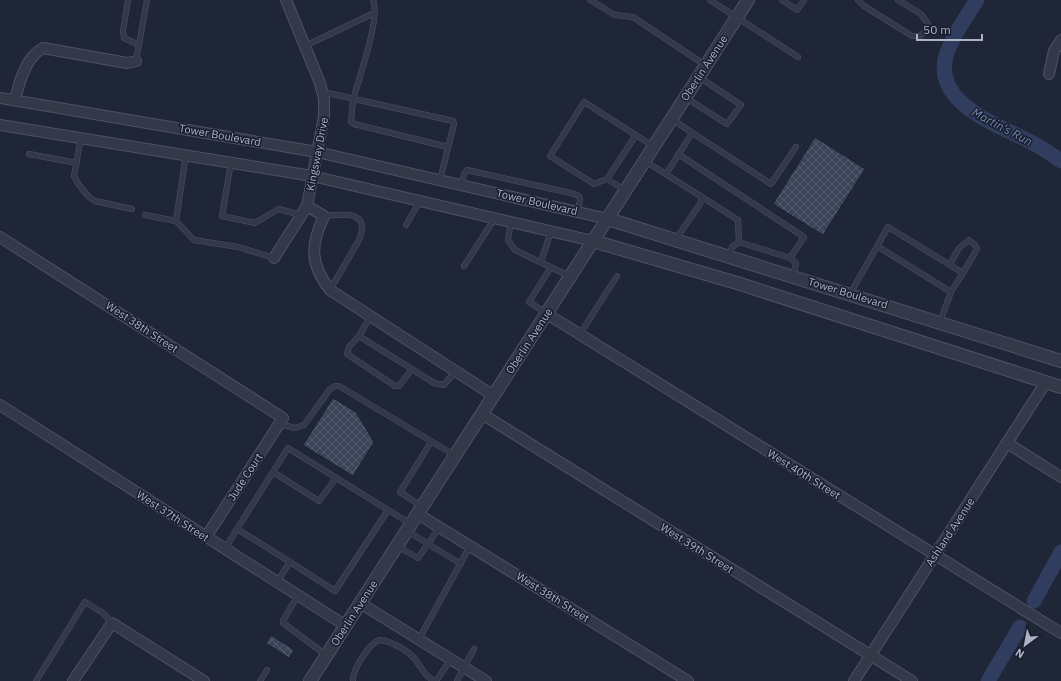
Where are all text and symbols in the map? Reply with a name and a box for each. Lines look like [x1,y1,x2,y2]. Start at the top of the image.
scale bar [917,16,982,42]
text: 50 m [923,22,951,37]
street label: Oberlin Avenue [678,33,730,103]
water label: Martin's Run [969,104,1035,149]
street label: Kingsway Drive [303,116,331,192]
street label: Tower Boulevard [178,121,262,149]
street label: Tower Boulevard [495,186,579,218]
street label: Tower Boulevard [806,274,890,312]
street label: West 38th Street [103,298,181,356]
street label: Oberlin Avenue [503,306,555,376]
street label: West 40th Street [765,446,843,502]
street label: Jude Court [224,450,266,503]
street label: West 37th Street [134,487,212,545]
street label: Ashland Avenue [922,495,978,569]
street label: West 39th Street [658,520,736,576]
street label: West 38th Street [514,569,592,625]
street label: Oberlin Avenue [328,578,380,648]
north arrow [1005,625,1045,665]
text: N [1013,645,1027,662]

